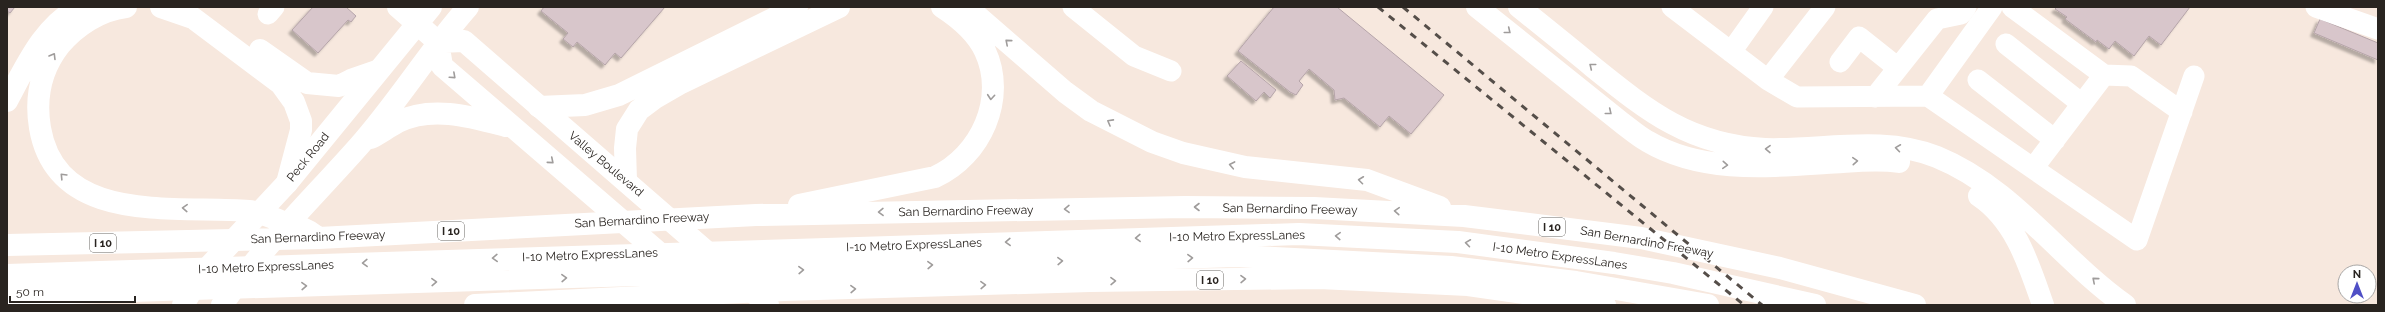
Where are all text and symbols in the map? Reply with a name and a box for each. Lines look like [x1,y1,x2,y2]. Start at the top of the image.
one-way arrow [1503,27,1510,34]
one-way arrow [1005,40,1012,47]
one-way arrow [48,53,55,60]
one-way arrow [1589,64,1596,71]
one-way arrow [448,71,456,79]
one-way arrow [987,94,996,100]
one-way arrow [1605,108,1612,115]
one-way arrow [1107,119,1114,126]
street label: Valley Boulevard [566,129,646,199]
street label: Peck Road [284,130,332,184]
one-way arrow [1765,144,1771,153]
one-way arrow [1895,144,1901,153]
one-way arrow [546,157,553,164]
one-way arrow [1852,157,1858,166]
one-way arrow [1229,161,1235,169]
one-way arrow [1722,161,1728,170]
one-way arrow [60,173,68,181]
one-way arrow [1358,176,1364,185]
street label: San Bernardino Freeway [1222,201,1358,217]
street label: San Bernardino Freeway [898,203,1034,219]
one-way arrow [1194,203,1200,212]
one-way arrow [182,204,188,213]
one-way arrow [1064,205,1070,213]
one-way arrow [1394,207,1400,216]
one-way arrow [878,208,884,217]
street label: San Bernardino Freeway [574,209,710,231]
road number: I 10 [1539,218,1565,236]
road number: I 10 [438,222,464,240]
street label: San Bernardino Freeway [1579,223,1715,261]
street label: San Bernardino Freeway [250,228,386,246]
street label: I-10 Metro ExpressLanes [1169,228,1305,244]
one-way arrow [1335,231,1341,240]
road number: I 10 [90,234,116,252]
one-way arrow [1135,234,1141,242]
street label: I-10 Metro ExpressLanes [846,236,982,254]
one-way arrow [1005,238,1011,246]
one-way arrow [1465,239,1471,248]
street label: I-10 Metro ExpressLanes [1492,240,1628,272]
street label: I-10 Metro ExpressLanes [522,246,658,264]
one-way arrow [1187,253,1193,262]
one-way arrow [492,254,498,262]
one-way arrow [1057,257,1063,266]
street label: I-10 Metro ExpressLanes [198,258,334,276]
one-way arrow [362,259,368,267]
one-way arrow [927,261,933,270]
north arrow [2337,264,2377,304]
one-way arrow [798,265,804,274]
text: N [2353,268,2361,281]
road number: I 10 [1197,271,1223,289]
one-way arrow [561,273,567,282]
one-way arrow [1240,275,1246,283]
one-way arrow [431,277,437,286]
one-way arrow [1110,277,1116,285]
scale bar [10,278,135,304]
one-way arrow [2093,278,2100,285]
one-way arrow [301,281,307,290]
one-way arrow [980,281,986,289]
text: 50 m [16,285,44,299]
one-way arrow [850,285,856,293]

